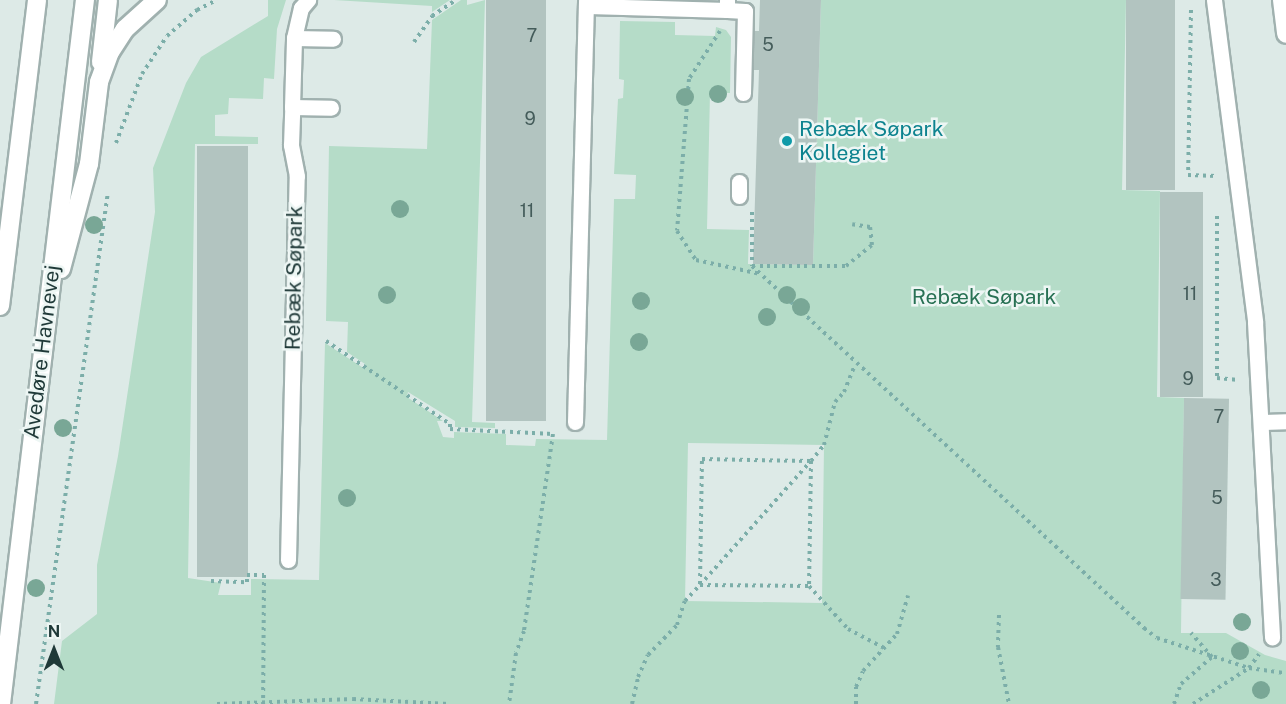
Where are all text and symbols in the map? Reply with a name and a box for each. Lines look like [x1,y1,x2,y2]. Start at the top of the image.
house number: 7 [527,25,537,47]
house number: 5 [762,34,774,56]
house number: 9 [524,108,536,130]
place label: Rebæk Søpark Kollegiet [799,116,944,166]
marker: Rebæk Søpark Kollegiet [780,134,794,148]
house number: 11 [520,200,534,222]
street label: Rebæk Søpark [280,205,308,351]
street label: Avedøre Havnevej [19,263,65,441]
house number: 11 [1183,283,1197,305]
park label: Rebæk Søpark [912,284,1056,310]
house number: 9 [1182,368,1194,390]
house number: 7 [1214,406,1224,428]
house number: 5 [1211,487,1223,509]
house number: 3 [1210,569,1222,591]
north arrow [24,620,84,680]
text: N [48,622,60,641]

